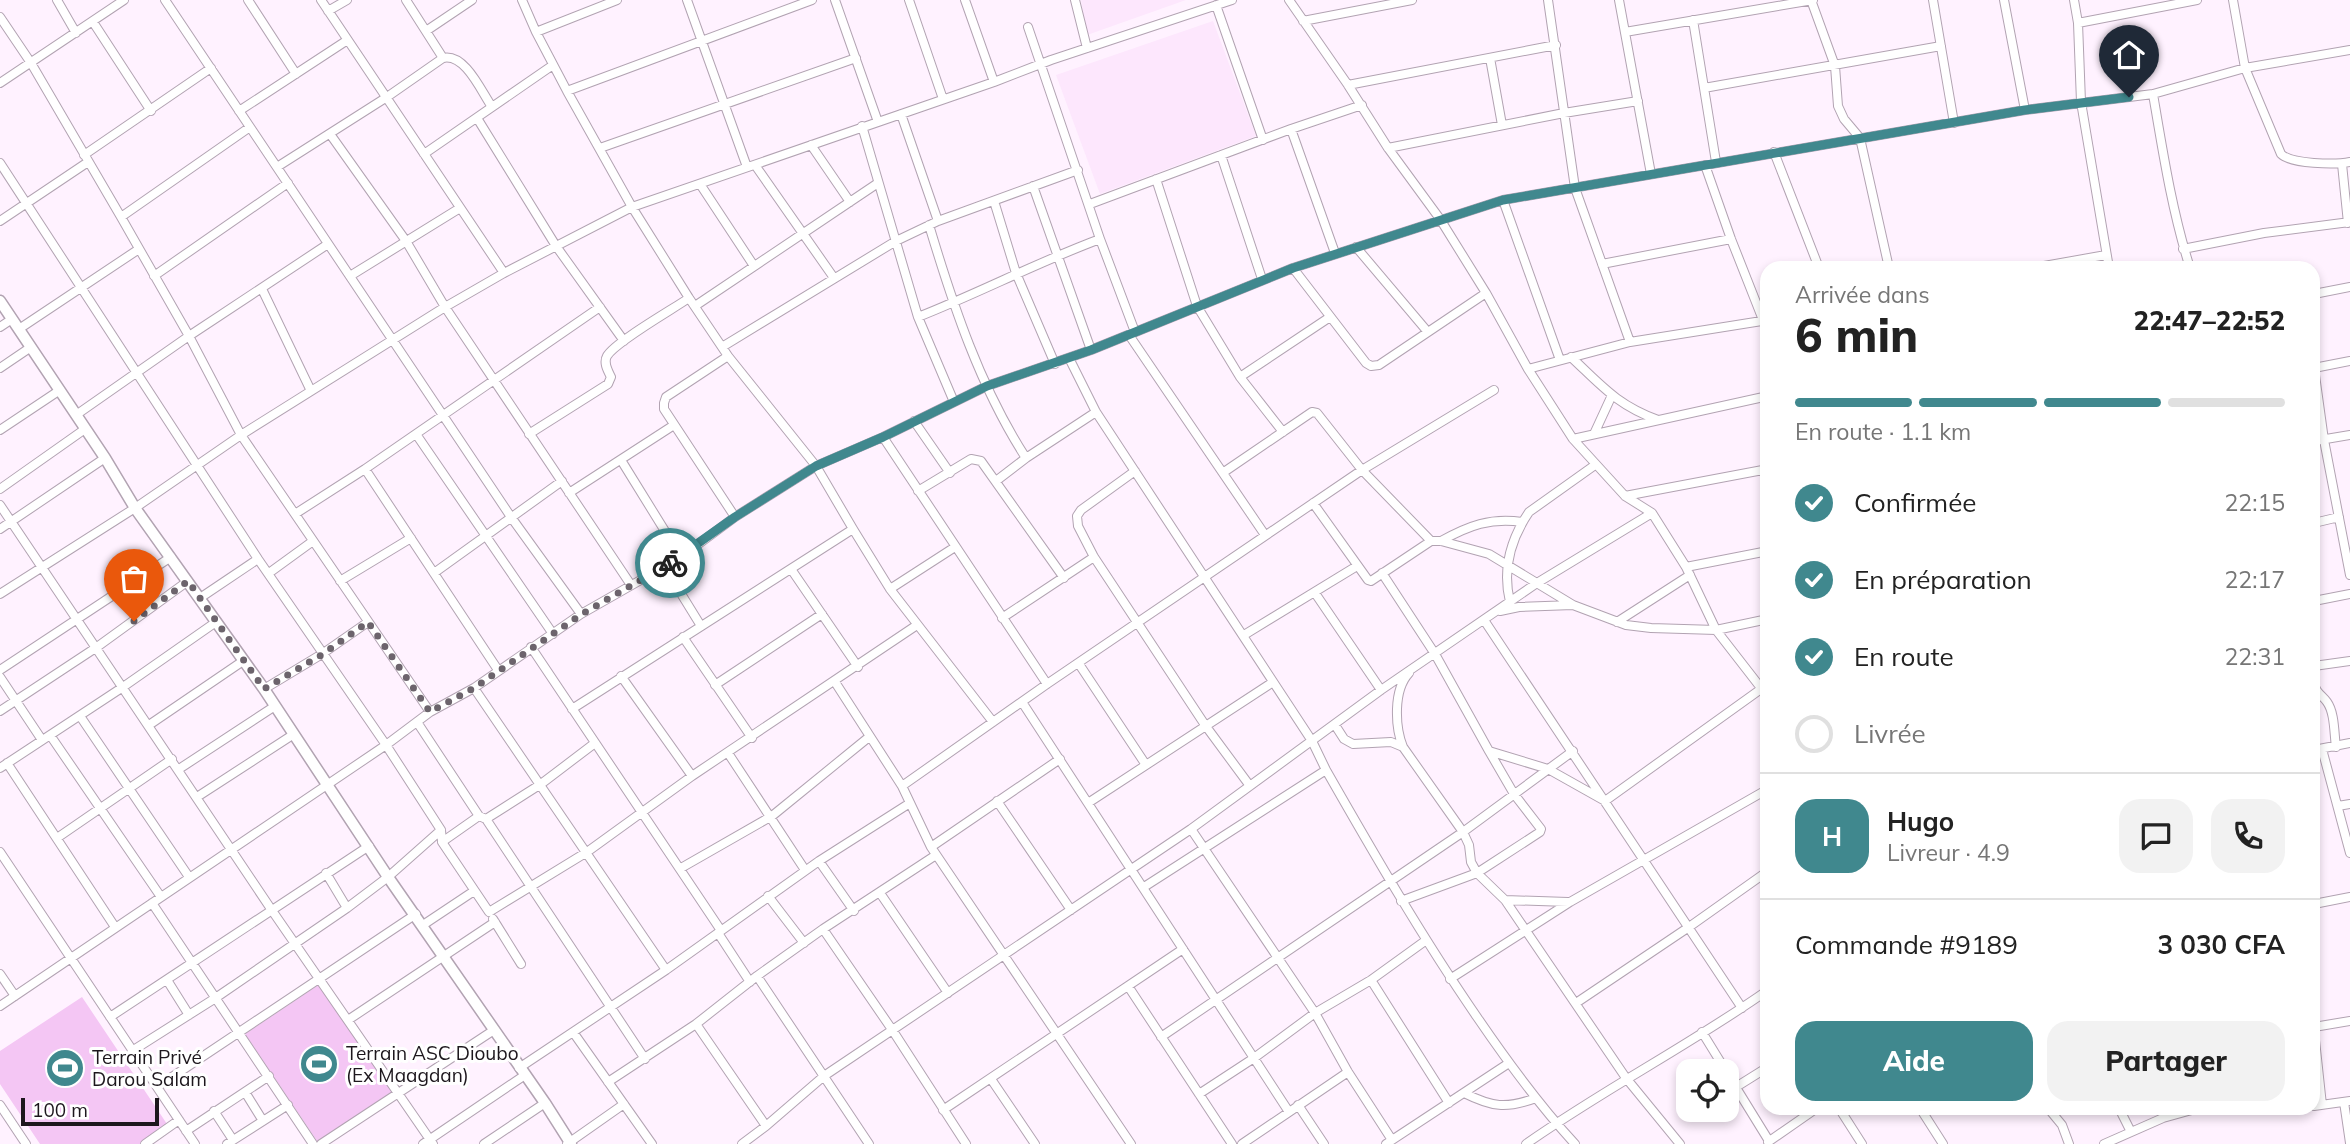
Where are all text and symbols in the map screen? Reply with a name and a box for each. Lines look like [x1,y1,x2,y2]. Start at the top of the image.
pin [2099,25,2159,97]
icon: home [2110,36,2148,74]
text: Arrivée dans [1795,280,1930,309]
text: 22:47–22:52 [2134,304,2285,337]
text: 6 min [1795,306,1918,364]
text: En route · 1.1 km [1795,417,1971,446]
icon: check [1795,484,1833,522]
text: Confirmée [1854,486,1976,519]
text: 22:15 [2225,488,2285,517]
courier [635,528,705,598]
icon: bike [651,544,689,582]
pin [104,549,164,621]
icon: bag [115,560,153,598]
icon: check [1795,561,1833,599]
text: En préparation [1854,563,2032,596]
text: 22:17 [2225,565,2285,594]
icon: check [1795,638,1833,676]
text: En route [1854,640,1954,673]
text: 22:31 [2225,642,2285,671]
text: Livrée [1854,717,1926,750]
button: chat [2119,799,2193,873]
button: phone [2211,799,2285,873]
text: Hugo [1887,805,1954,838]
text: H [1822,820,1842,853]
text: Livreur · 4.9 [1887,838,2010,867]
text: Commande #9189 [1795,928,2018,961]
text: 3 030 CFA [2158,928,2285,961]
button: Aide [1795,1021,2033,1101]
button: Partager [2047,1021,2285,1101]
place label: Terrain ASC Dioubo (Ex Maagdan) [346,1041,519,1087]
sports icon: Terrain ASC Dioubo (Ex Maagdan) [298,1043,340,1085]
place label: Terrain Privé Darou Salam [92,1045,207,1091]
sports icon: Terrain Privé Darou Salam [44,1047,86,1089]
map controls [1676,1059,1739,1122]
button: locate [1676,1059,1739,1122]
scale bar [21,1095,159,1127]
text: 100 m [32,1098,88,1122]

